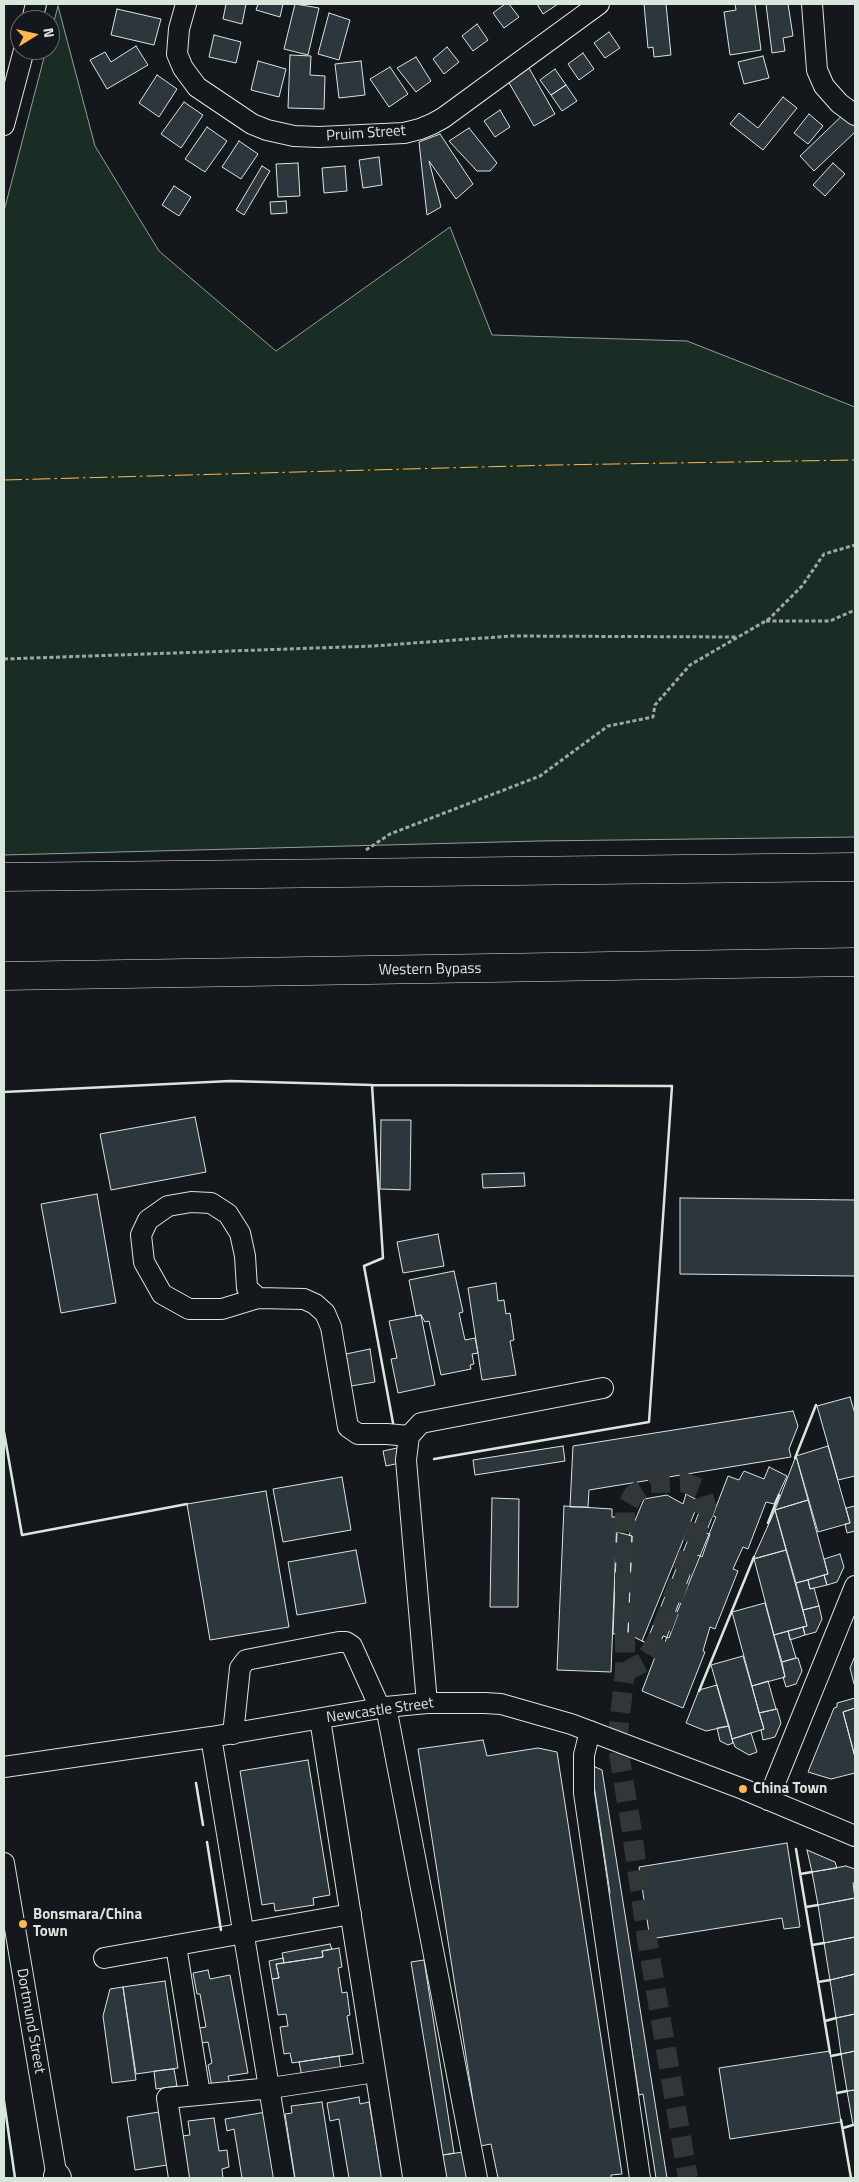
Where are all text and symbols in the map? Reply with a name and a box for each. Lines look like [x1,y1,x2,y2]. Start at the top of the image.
north arrow [10,10,60,60]
text: N [38,26,60,39]
street label: Pruim Street [326,122,406,146]
street label: Western Bypass [378,960,482,980]
street label: Newcastle Street [325,1695,435,1727]
place label: China Town [753,1780,827,1798]
marker: China Town [737,1783,749,1795]
place label: Bonsmara/China Town [33,1906,142,1941]
marker: Bonsmara/China Town [17,1918,29,1930]
street label: Dortmund Street [12,1967,48,2075]

